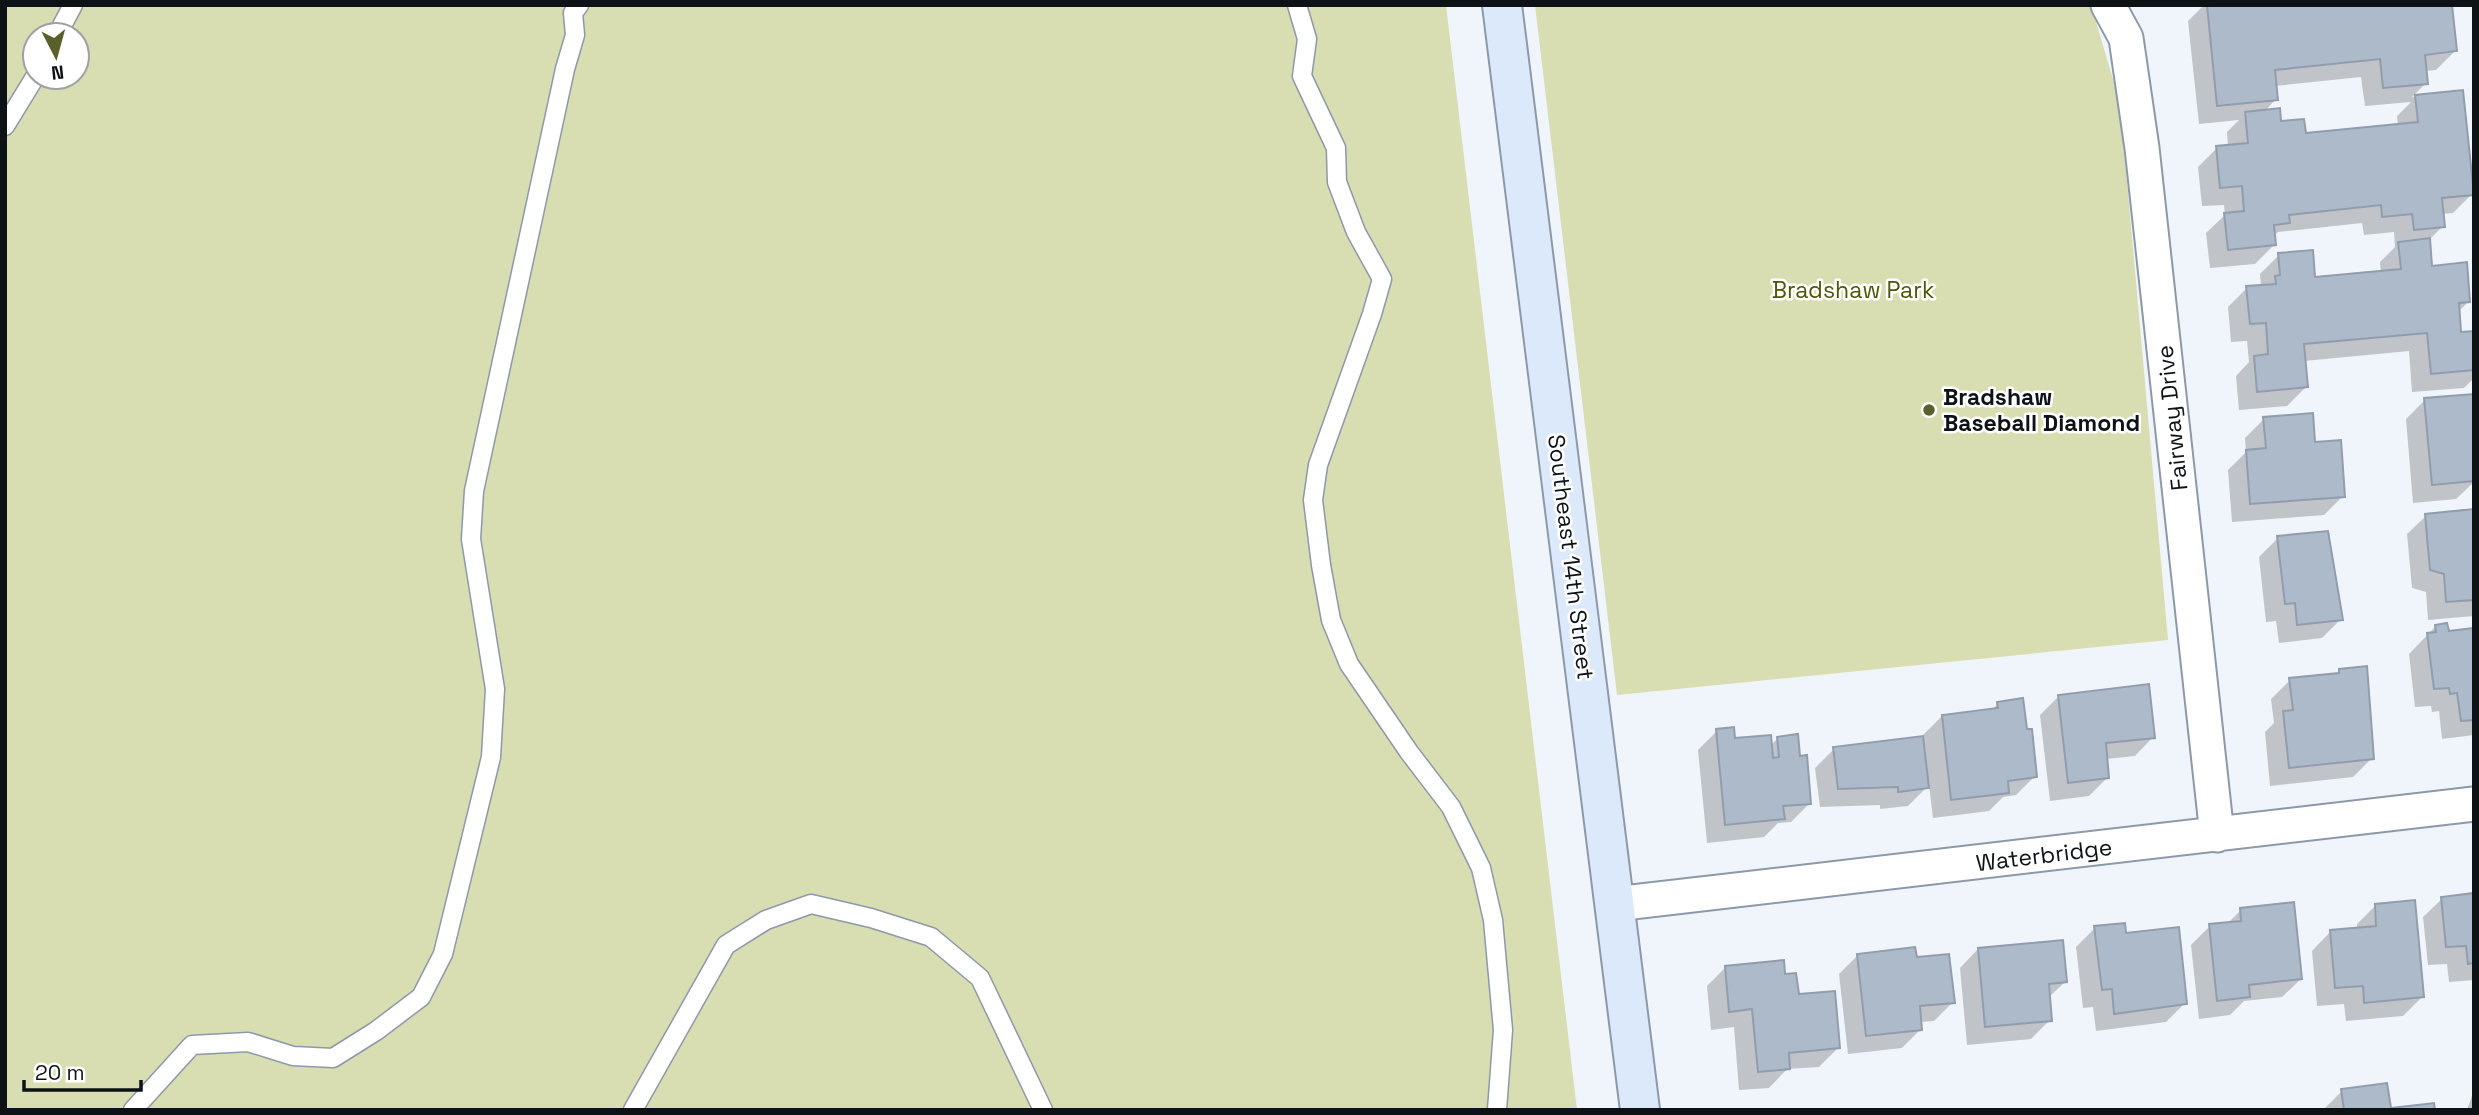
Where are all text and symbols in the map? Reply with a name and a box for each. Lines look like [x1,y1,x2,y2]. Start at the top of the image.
north arrow [21,21,91,91]
text: N [50,59,65,86]
park label: Bradshaw Park [1772,275,1934,305]
street label: Fairway Drive [2149,344,2195,492]
place label: Bradshaw Baseball Diamond [1943,382,2140,438]
marker: Bradshaw Baseball Diamond [1921,402,1937,418]
street label: Southeast 14th Street [1541,433,1601,681]
street label: Waterbridge [1974,832,2114,878]
scale bar [24,1048,142,1092]
text: 20 m [35,1059,85,1086]

